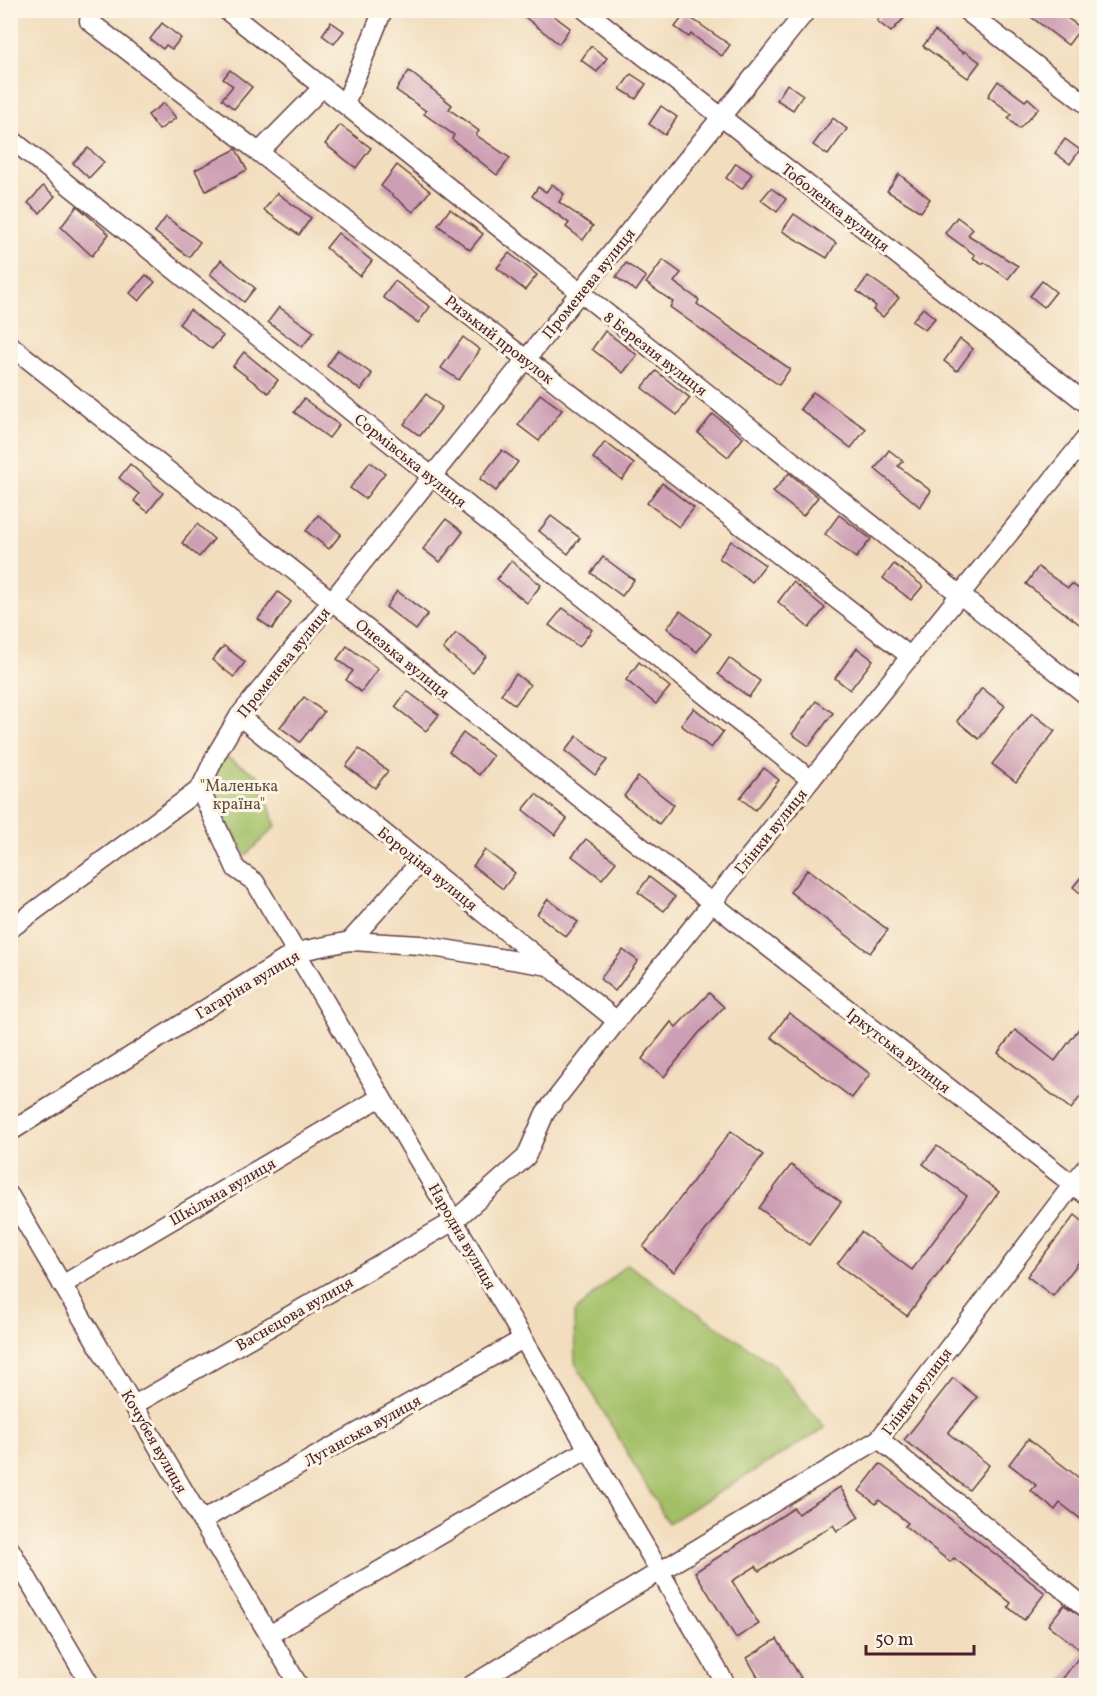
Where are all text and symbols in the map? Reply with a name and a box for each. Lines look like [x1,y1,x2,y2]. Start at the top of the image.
street label: Тоболенка вулиця [776,159,894,258]
street label: Променева вулиця [538,224,641,344]
street label: Ризький провулок [439,291,558,391]
street label: 8 Березня вулиця [598,307,711,402]
street label: Сормівська вулиця [349,409,471,514]
street label: Променева вулиця [233,603,336,723]
street label: Онезька вулиця [350,615,454,705]
park label: "Маленька країна" [200,776,278,816]
street label: Глінки вулиця [730,785,813,880]
street label: Бородіна вулиця [372,822,482,917]
street label: Гагаріна вулиця [192,946,304,1025]
street label: Іркутська вулиця [841,1004,955,1099]
street label: Шкільна вулиця [166,1153,280,1232]
street label: Народна вулиця [422,1180,501,1294]
street label: Васнєцова вулиця [232,1272,358,1357]
street label: Глінки вулиця [877,1344,958,1441]
street label: Кочубея вулиця [115,1386,192,1498]
street label: Луганська вулиця [300,1390,425,1473]
scale bar [866,1618,974,1656]
text: 50 m [875,1628,914,1653]

